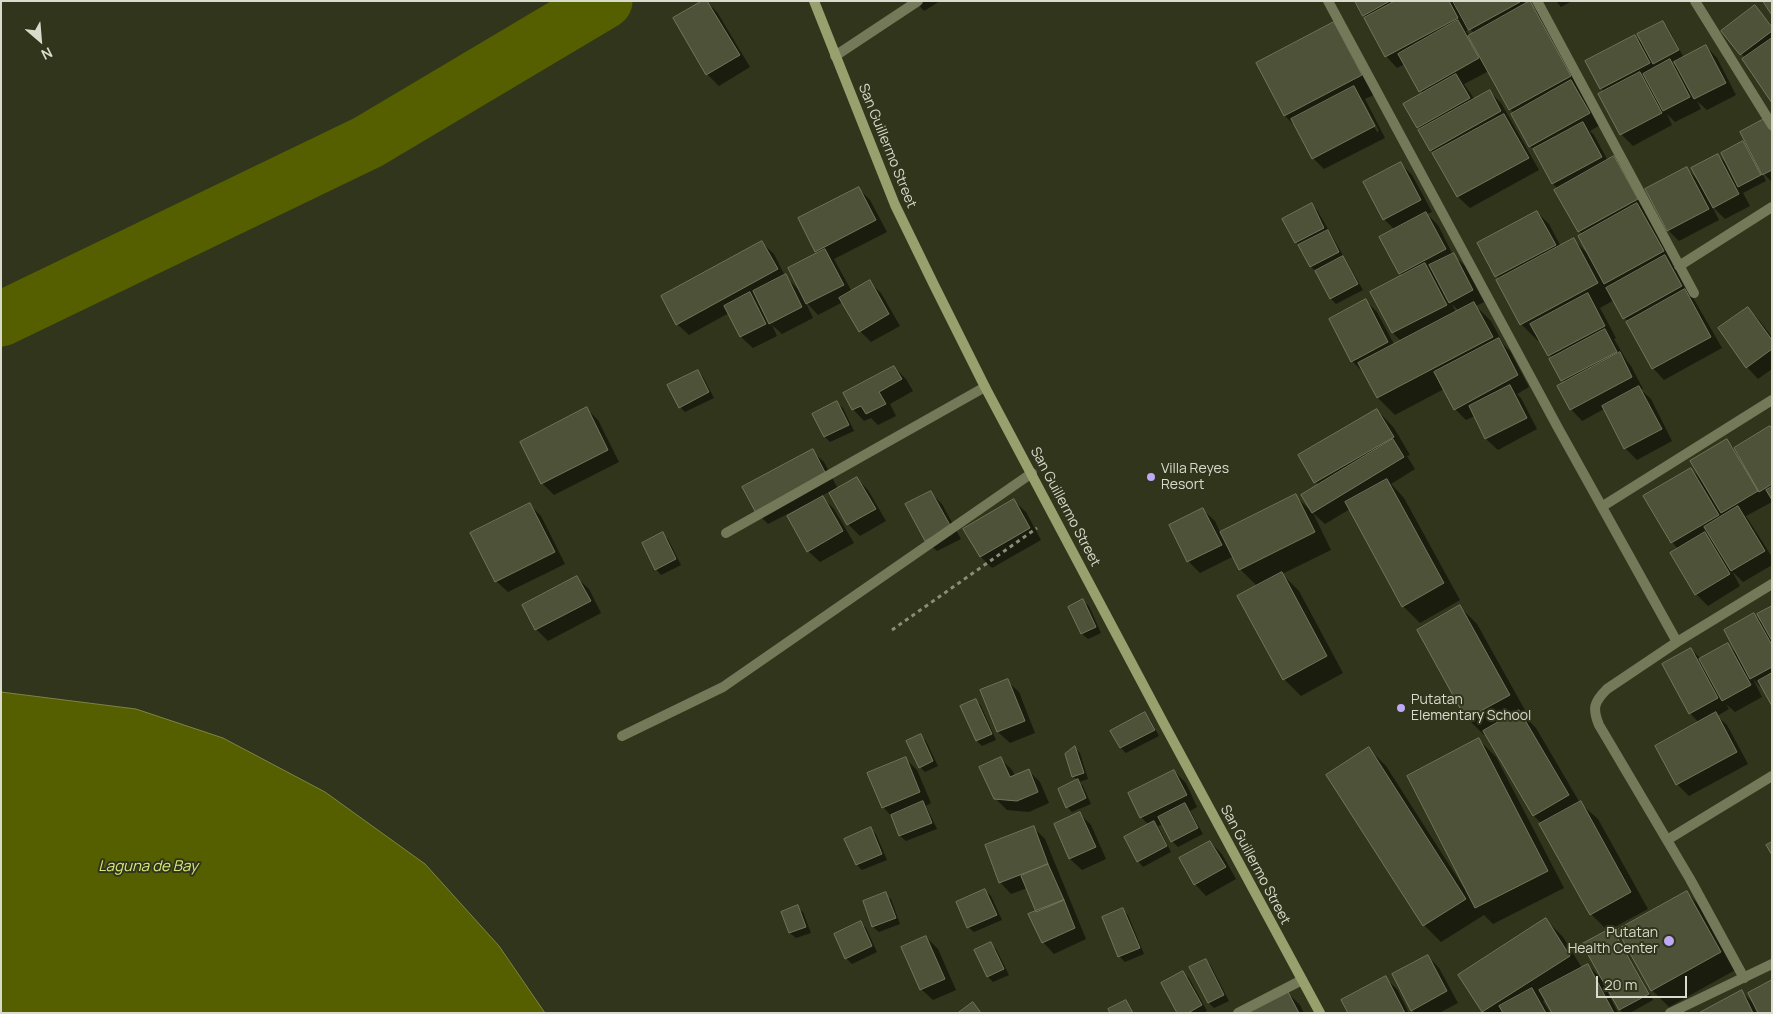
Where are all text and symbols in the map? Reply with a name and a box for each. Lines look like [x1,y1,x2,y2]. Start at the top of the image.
north arrow [15,15,65,65]
text: N [38,43,56,65]
street label: San Guillermo Street [854,81,920,211]
street label: San Guillermo Street [1026,444,1104,570]
place label: Villa Reyes Resort [1161,461,1229,494]
marker: Villa Reyes Resort [1145,471,1157,483]
place label: Putatan Elementary School [1411,692,1531,724]
marker: Putatan Elementary School [1395,702,1407,714]
street label: San Guillermo Street [1216,802,1294,928]
water label: Laguna de Bay [98,858,198,876]
place label: Putatan Health Center [1568,925,1658,958]
marker: Putatan Health Center [1662,934,1676,948]
scale bar [1598,966,1689,998]
text: 20 m [1604,974,1637,995]

